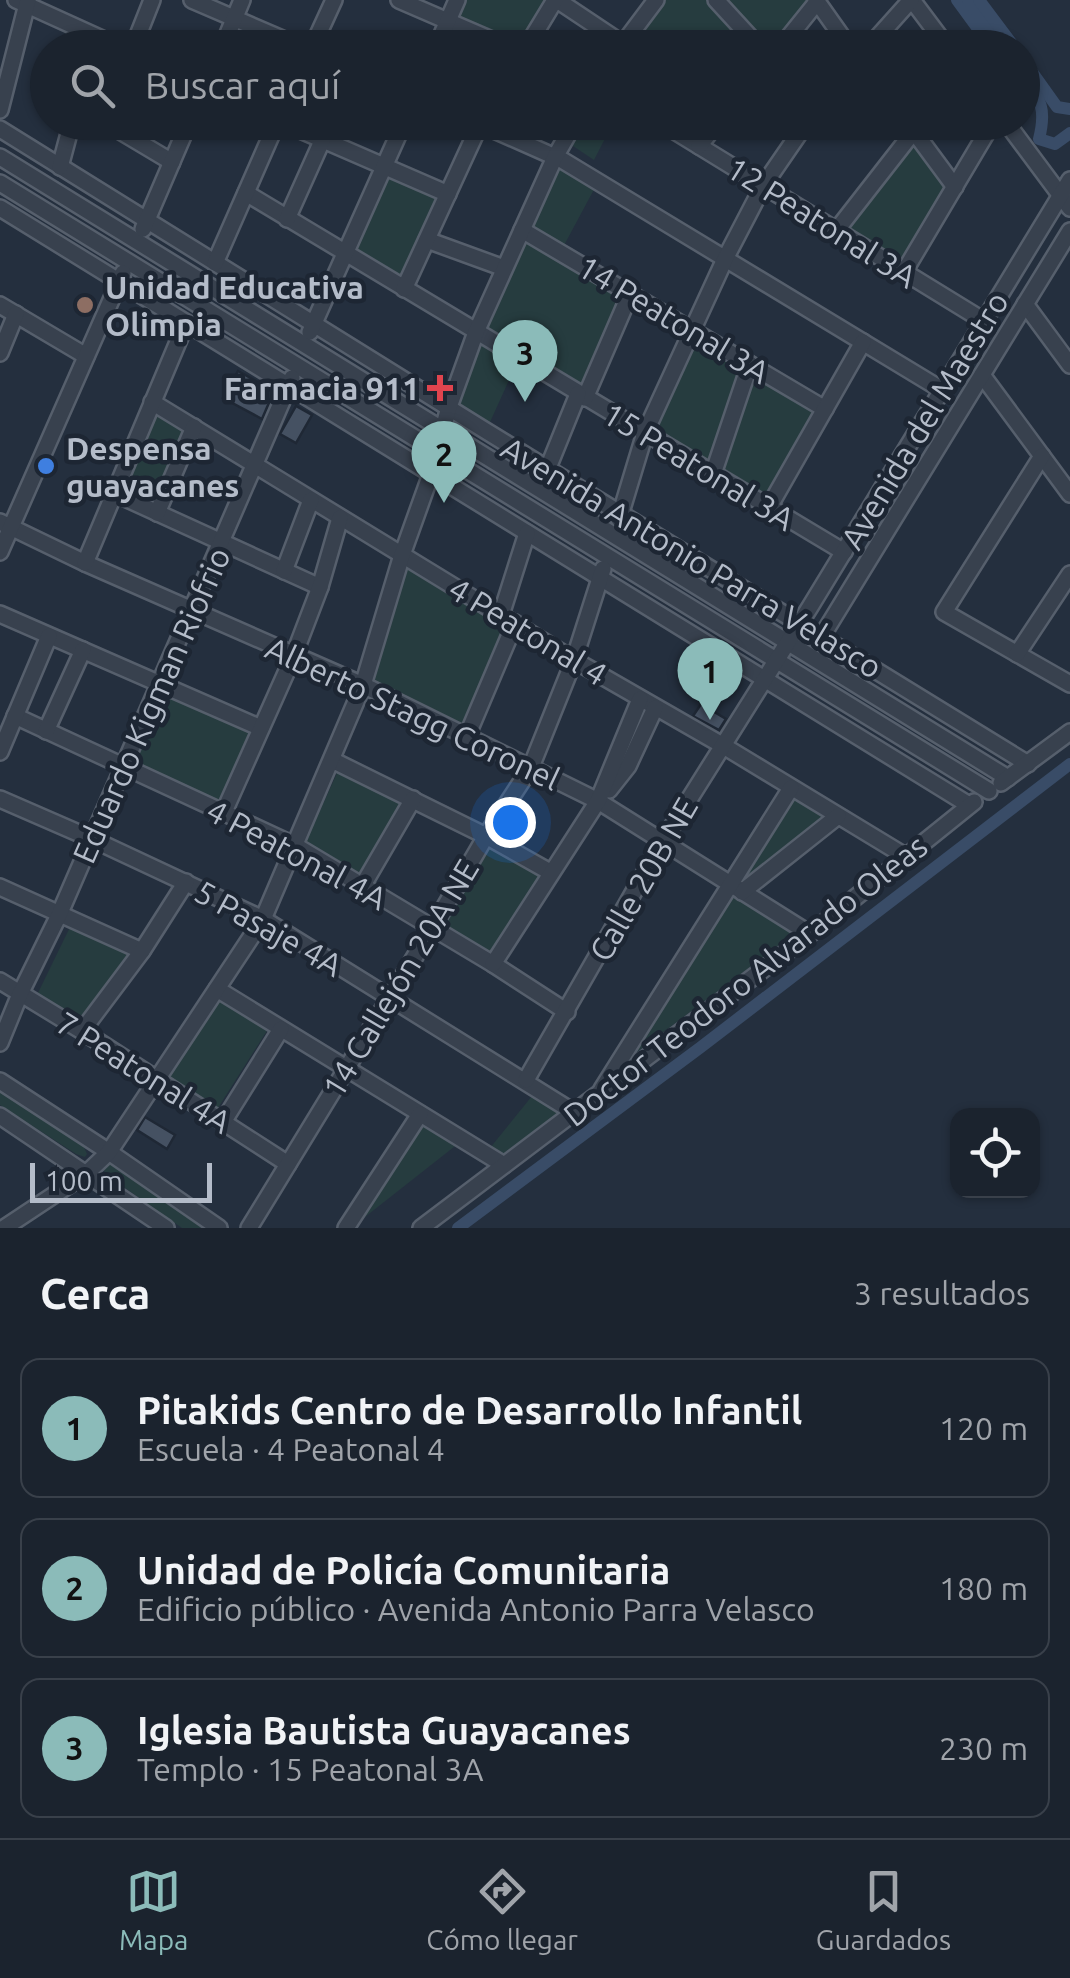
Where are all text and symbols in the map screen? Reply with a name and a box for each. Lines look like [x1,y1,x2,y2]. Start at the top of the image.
search box [30,30,1040,140]
icon: search [65,58,120,113]
text: Buscar aquí [145,64,340,106]
street label: 12 Peatonal 3A [721,149,924,295]
street label: 14 Peatonal 3A [572,248,776,390]
place label: Unidad Educativa Olimpia [105,269,364,342]
street label: Avenida del Maestro [833,285,1015,555]
marker: Unidad Educativa Olimpia [74,294,96,316]
pin: 3 [492,320,558,402]
place label: Farmacia 911 [224,370,420,406]
marker: Farmacia 911 [429,377,451,399]
street label: 15 Peatonal 3A [597,395,801,537]
pin: 2 [412,420,476,503]
street label: Avenida Antonio Parra Velasco [495,429,889,685]
place label: Despensa guayacanes [66,430,239,503]
marker: Despensa guayacanes [35,455,57,477]
street label: Eduardo Kigman Riofrio [65,542,237,868]
street label: 4 Peatonal 4 [443,570,613,692]
street label: Alberto Stagg Coronel [261,629,565,797]
pin: 1 [678,638,742,720]
street label: Calle 20B NE [582,791,704,967]
street label: 4 Peatonal 4A [201,792,393,917]
your location [485,797,536,848]
street label: Doctor Teodoro Alvarado Oleas [556,827,934,1133]
street label: 14 Callejón 20A NE [315,853,485,1103]
street label: 5 Pasaje 4A [189,873,349,983]
street label: 7 Peatonal 4A [50,1004,238,1140]
map controls [950,1108,1040,1198]
button: locate [950,1108,1040,1198]
scale bar [30,1158,212,1202]
text: 100 m [45,1165,123,1196]
text: Cerca [40,1270,150,1317]
text: 3 resultados [854,1275,1030,1311]
text: Pitakids Centro de Desarrollo Infantil [137,1389,802,1431]
text: 1 [65,1410,84,1446]
text: 120 m [939,1410,1028,1446]
text: Escuela · 4 Peatonal 4 [137,1431,445,1467]
text: Unidad de Policía Comunitaria [137,1549,670,1591]
text: 2 [65,1570,84,1606]
text: 180 m [939,1570,1028,1606]
text: Edificio público · Avenida Antonio Parra Velasco [137,1591,815,1627]
text: Iglesia Bautista Guayacanes [137,1709,631,1751]
text: 3 [65,1730,84,1766]
text: 230 m [939,1730,1028,1766]
text: Templo · 15 Peatonal 3A [137,1751,483,1787]
tab: Mapa [119,1864,188,1955]
tab: Cómo llegar [426,1864,578,1955]
tab: Guardados [816,1864,951,1955]

